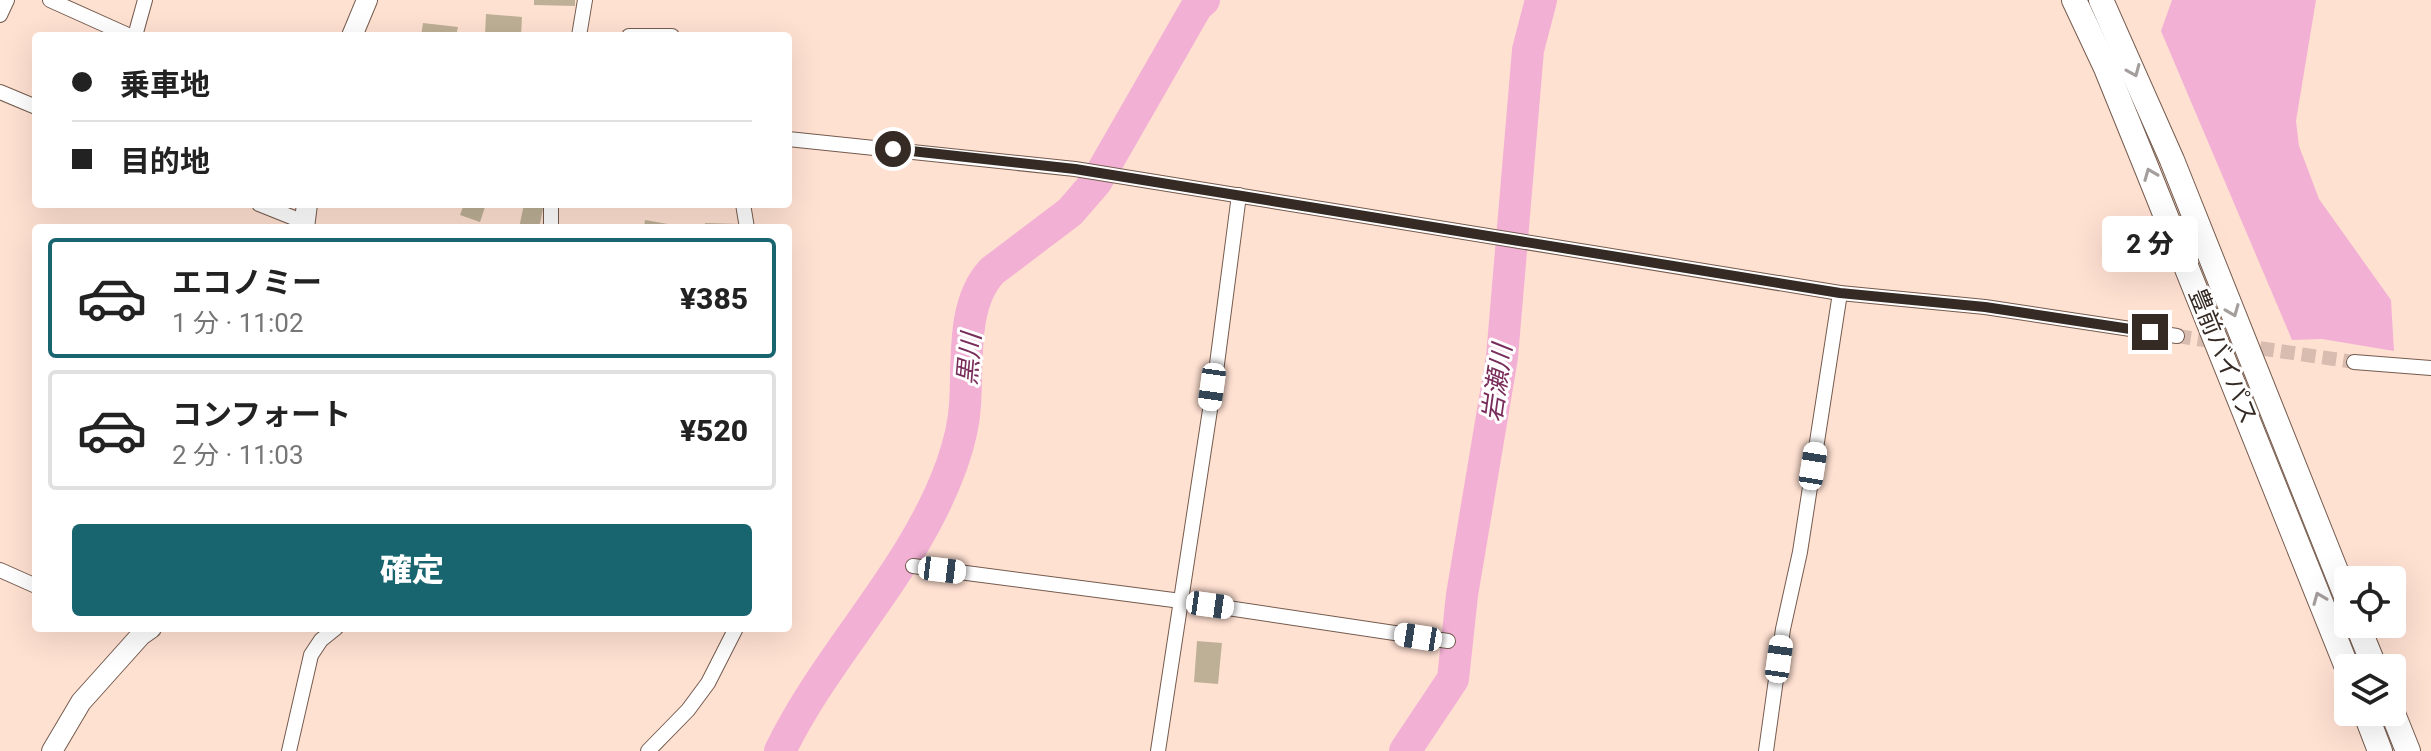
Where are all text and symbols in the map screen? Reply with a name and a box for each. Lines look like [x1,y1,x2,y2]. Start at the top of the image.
one-way arrow [2125,63,2141,77]
text: 乗車地 [120,67,210,102]
route start [875,131,911,167]
text: 目的地 [120,144,210,179]
one-way arrow [2143,168,2159,182]
callout: 2 分 [2102,216,2198,272]
text: 2 分 [2126,229,2174,259]
icon: car [76,262,148,334]
text: エコノミー [172,265,322,300]
text: ¥385 [680,281,748,316]
street label: 豊前バイパス [2183,284,2263,428]
one-way arrow [2223,303,2240,317]
text: 1 分 · 11:02 [172,308,304,338]
route end [2132,314,2168,350]
water label: 黒川 [952,329,986,386]
water label: 岩瀬川 [1477,339,1518,424]
car [1197,362,1227,412]
icon: car [76,394,148,466]
text: コンフォート [172,397,351,432]
text: ¥520 [680,413,748,448]
text: 2 分 · 11:03 [172,440,304,470]
car [1797,440,1829,492]
button: 確定 [72,524,752,616]
car [917,555,967,585]
map controls [2334,566,2406,726]
button: locate [2334,566,2406,638]
car [1185,590,1235,620]
one-way arrow [2312,592,2329,606]
car [1392,621,1444,653]
car [1764,634,1794,684]
button: layers [2334,654,2406,726]

